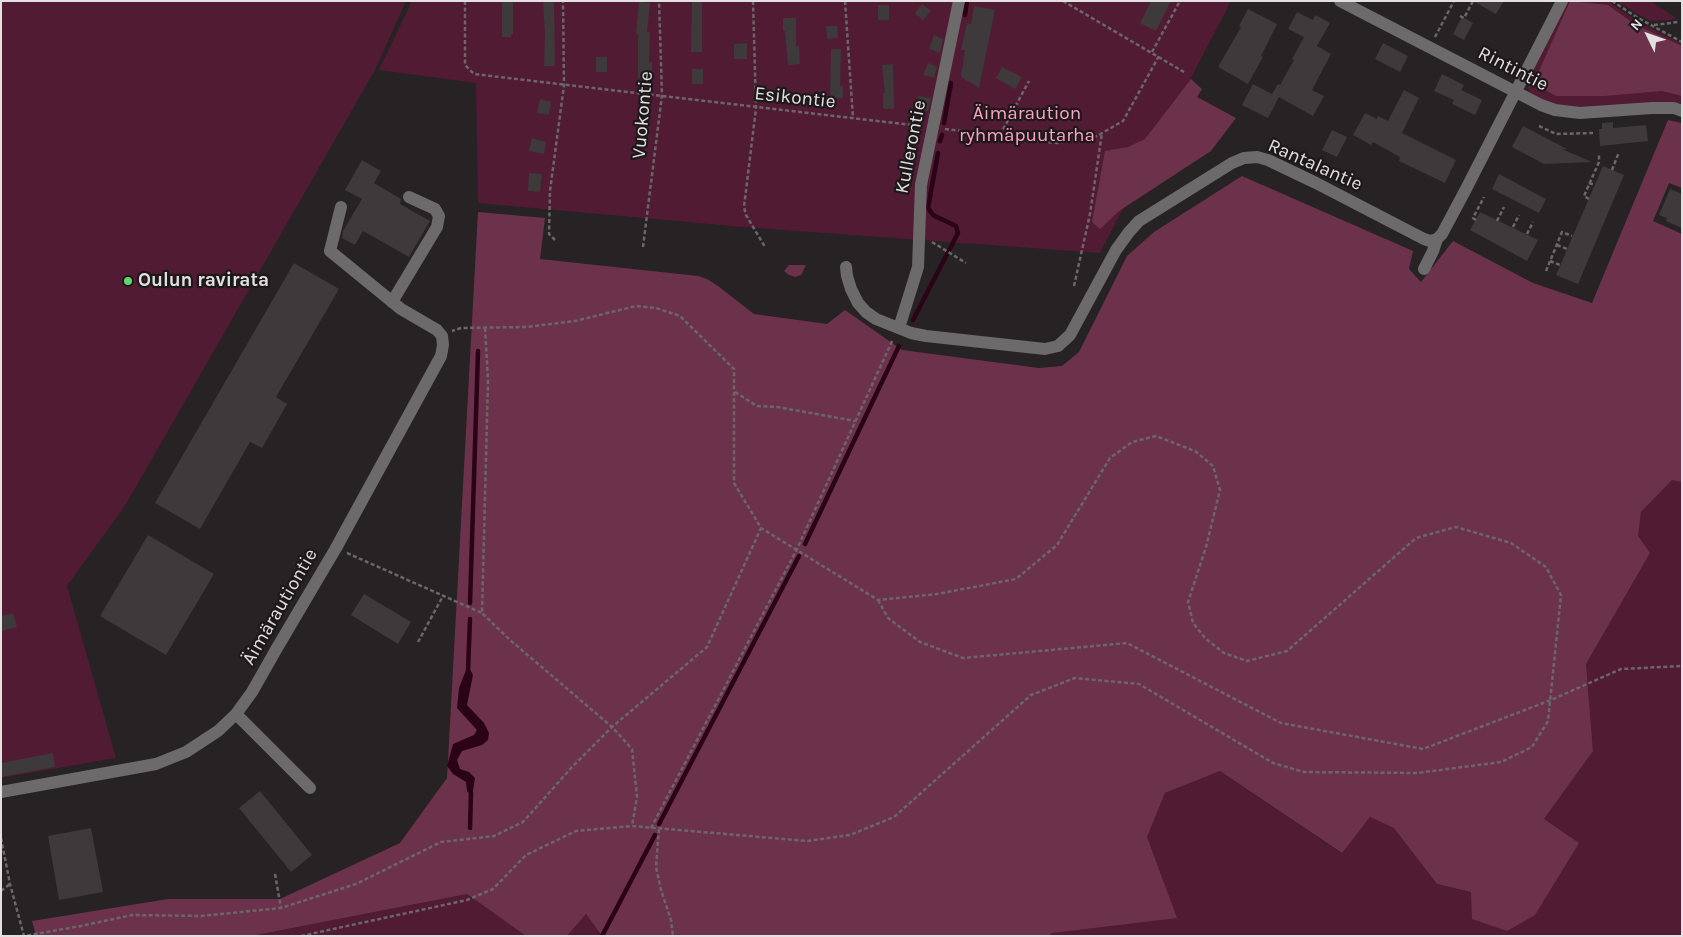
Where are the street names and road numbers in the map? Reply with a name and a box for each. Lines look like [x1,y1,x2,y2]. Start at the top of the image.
street label: Rintintie [1474,42,1552,96]
street label: Vuokontie [628,70,658,160]
street label: Esikontie [753,82,837,114]
street label: Kullerontie [891,98,931,196]
street label: Rantalantie [1264,134,1366,196]
street label: Äimärautiontie [237,545,323,669]

